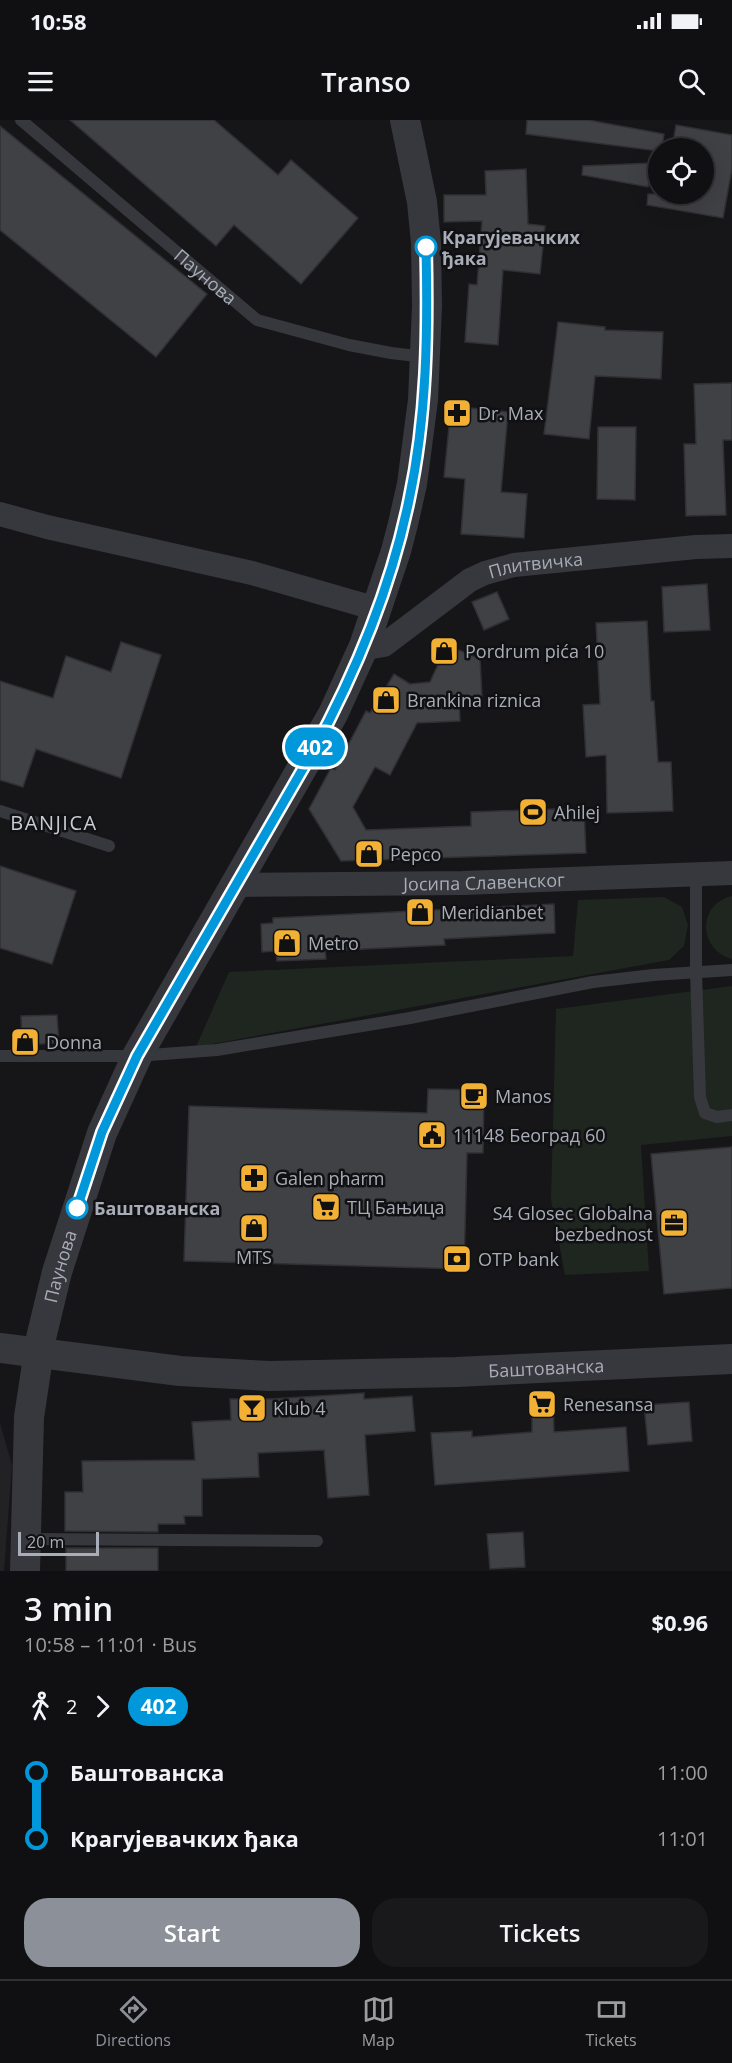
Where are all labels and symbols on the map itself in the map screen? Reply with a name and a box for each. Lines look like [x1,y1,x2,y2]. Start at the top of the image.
place label: Крагујевачких ђака [442,225,580,270]
marker: Крагујевачких ђака [415,236,437,258]
street label: Паунова [169,243,242,310]
pharmacy icon: Dr. Max [441,397,473,429]
place label: Dr. Max [478,401,544,425]
street label: Плитвичка [485,546,584,584]
shop icon: Pordrum pića 10 [428,635,460,667]
place label: Pordrum pića 10 [465,639,604,663]
shop icon: Brankina riznica [370,684,402,716]
place label: Brankina riznica [407,688,541,712]
line badge: 402 [280,728,350,766]
sports icon: Ahilej [517,796,549,828]
place label: Ahilej [554,800,600,824]
district label: BANJICA [10,809,98,836]
shop icon: Pepco [353,838,385,870]
place label: Pepco [390,842,441,866]
street label: Јосипа Славенског [401,867,565,896]
shop icon: Meridianbet [404,896,436,928]
place label: Meridianbet [441,900,543,924]
shop icon: Metro [271,927,303,959]
place label: Metro [308,931,359,955]
shop icon: Donna [9,1026,41,1058]
place label: Donna [46,1030,102,1054]
cafe icon: Manos [458,1080,490,1112]
place label: Manos [495,1084,552,1108]
public building icon: 11148 Београд 60 [416,1119,448,1151]
place label: 11148 Београд 60 [453,1123,605,1147]
pharmacy icon: Galen pharm [238,1162,270,1194]
place label: Galen pharm [275,1166,385,1190]
supermarket icon: ТЦ Бањица [310,1191,342,1223]
place label: ТЦ Бањица [347,1195,445,1219]
place label: Баштованска [94,1196,220,1220]
marker: Баштованска [66,1197,88,1219]
place label: S4 Glosec Globalna bezbednost [493,1201,653,1246]
office icon: S4 Glosec Globalna bezbednost [658,1207,690,1239]
shop icon: MTS [238,1212,270,1244]
street label: Паунова [38,1227,82,1305]
bank icon: OTP bank [441,1243,473,1275]
place label: MTS [236,1245,272,1269]
place label: OTP bank [478,1247,559,1271]
street label: Баштованска [488,1353,605,1382]
supermarket icon: Renesansa [526,1388,558,1420]
bar icon: Klub 4 [236,1392,268,1424]
place label: Renesansa [563,1392,654,1416]
place label: Klub 4 [273,1396,326,1420]
scale bar [18,1529,99,1556]

